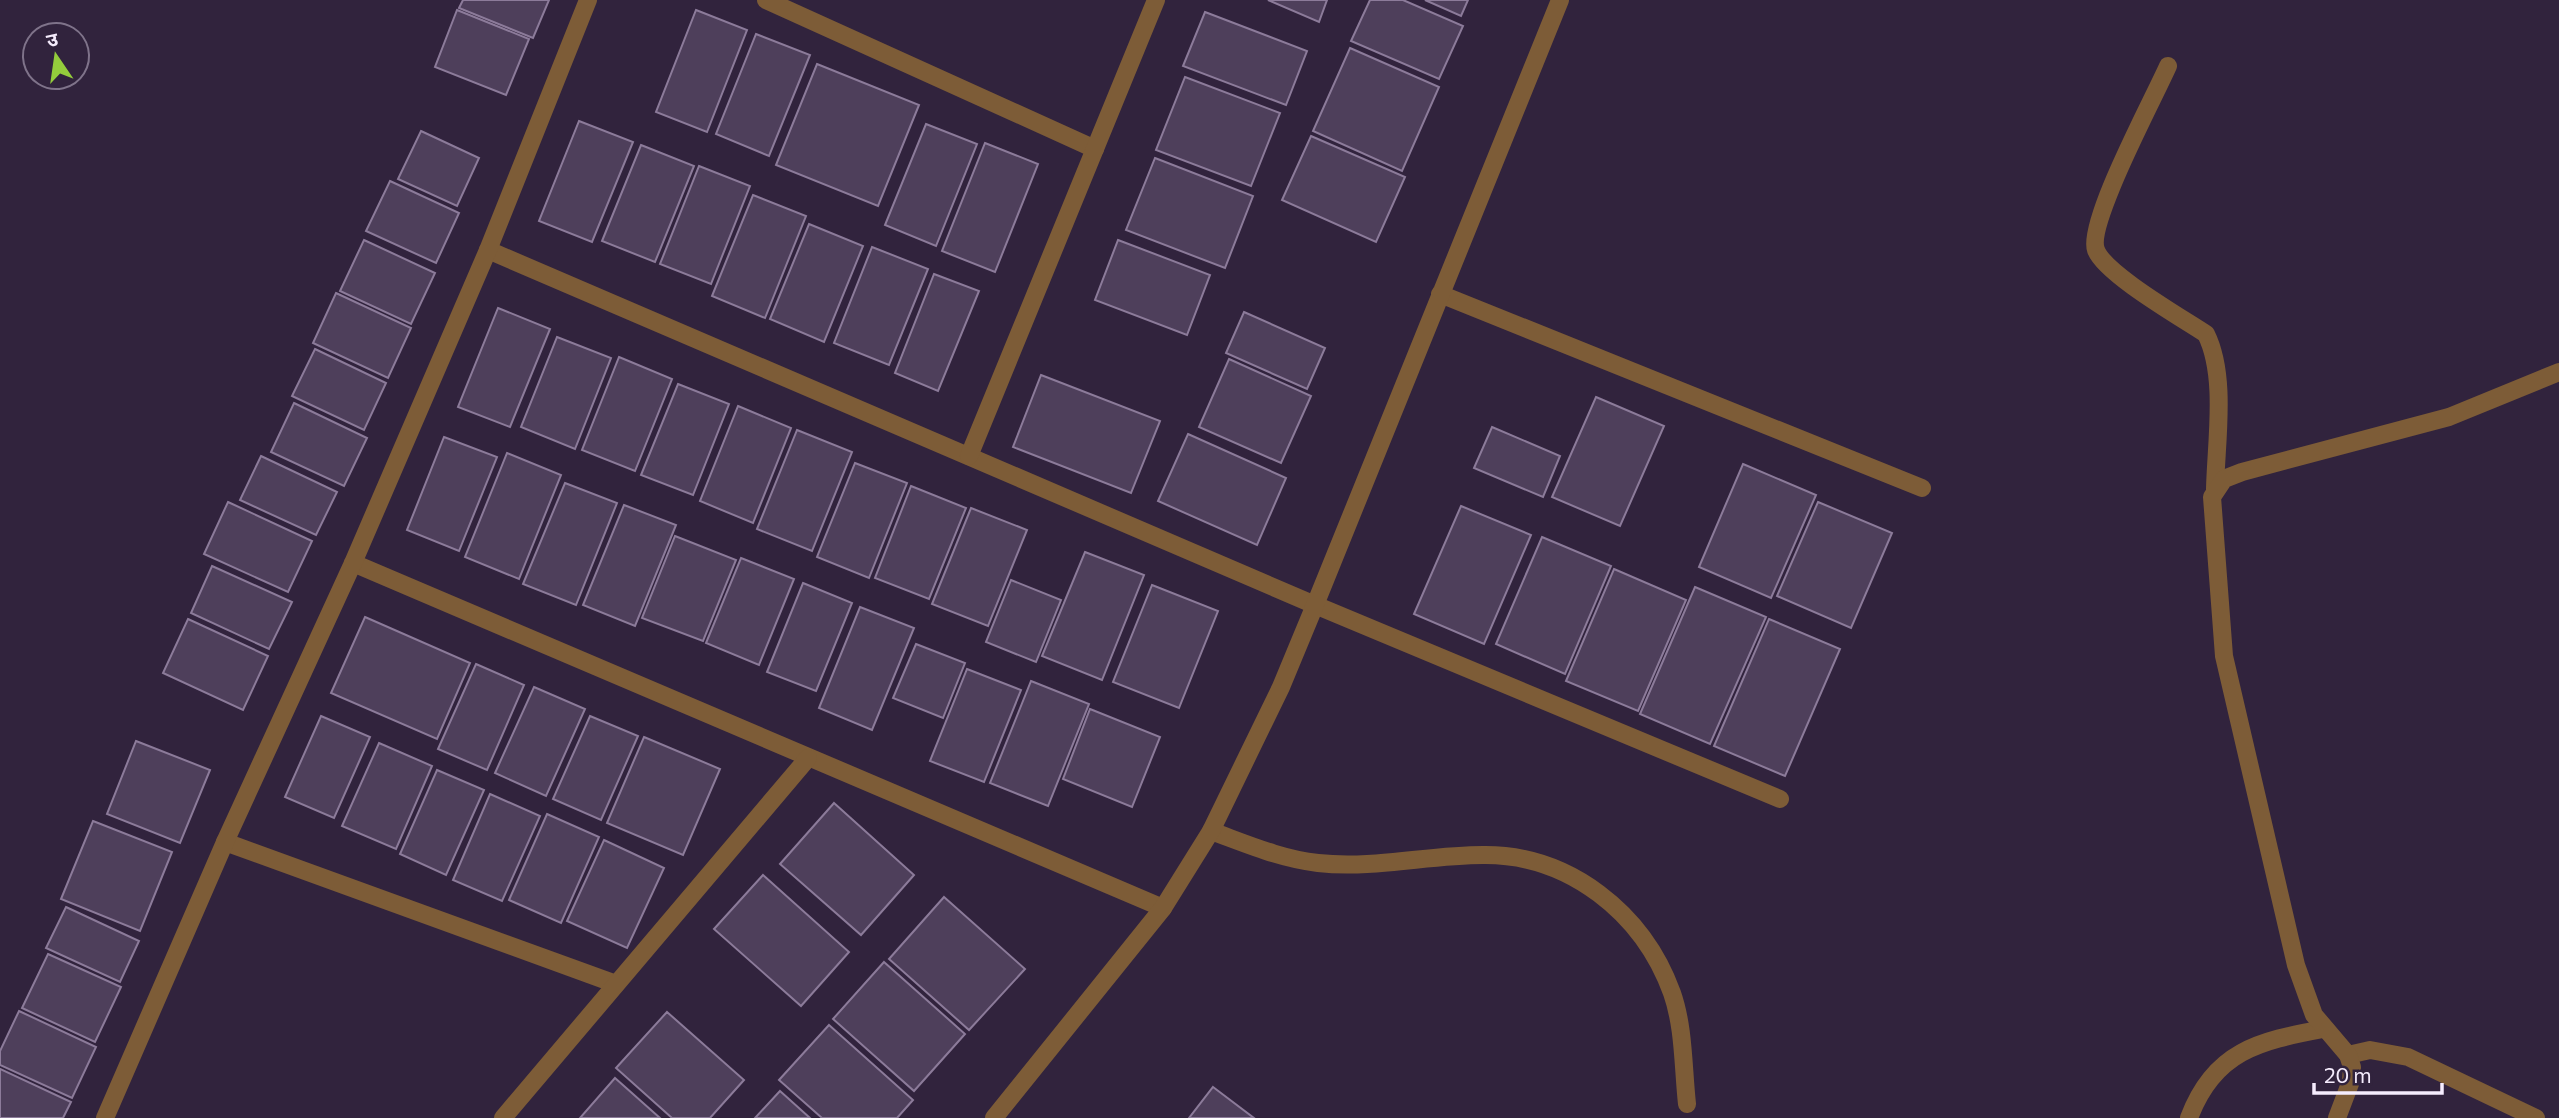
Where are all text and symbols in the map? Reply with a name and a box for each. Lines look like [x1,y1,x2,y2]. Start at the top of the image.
north arrow [21,21,91,91]
text: उ [44,26,61,51]
scale bar [2314,1052,2442,1096]
text: 20 m [2324,1062,2372,1087]

